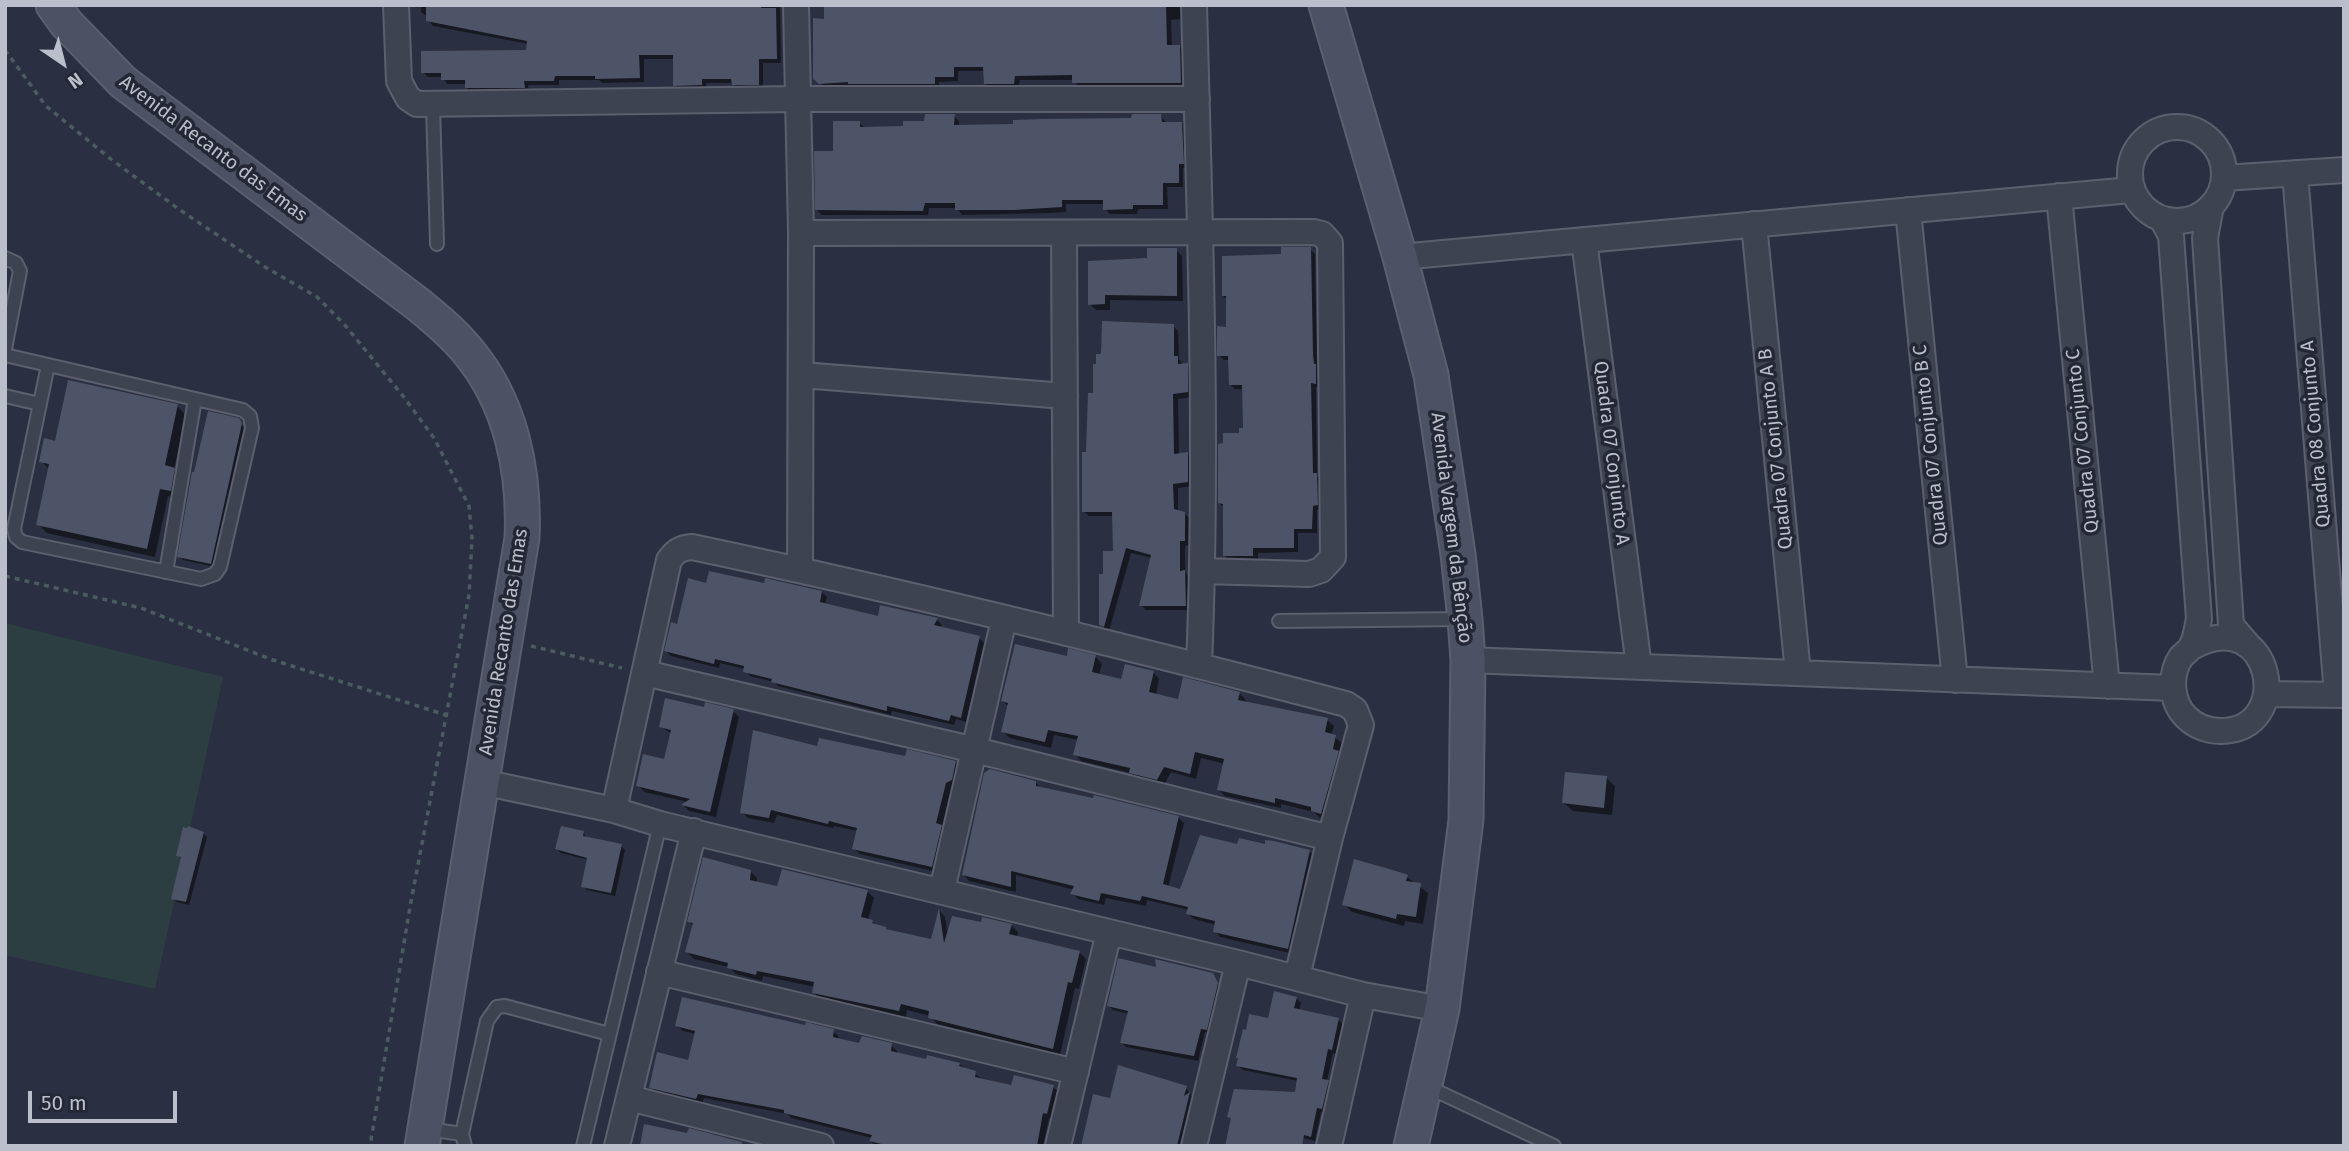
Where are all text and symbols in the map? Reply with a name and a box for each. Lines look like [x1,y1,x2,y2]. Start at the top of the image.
north arrow [28,28,98,98]
text: N [64,68,87,94]
street label: Avenida Recanto das Emas [115,71,311,227]
street label: Quadra 08 Conjunto A [2296,340,2336,528]
street label: Quadra 07 Conjunto B C [1909,344,1953,546]
street label: Quadra 07 Conjunto A B [1754,347,1798,551]
street label: Quadra 07 Conjunto C [2062,348,2104,534]
street label: Quadra 07 Conjunto A [1588,360,1634,546]
street label: Avenida Vargem da Bênção [1426,411,1476,645]
street label: Avenida Recanto das Emas [475,527,533,757]
scale bar [32,1078,180,1122]
text: 50 m [41,1090,87,1116]

